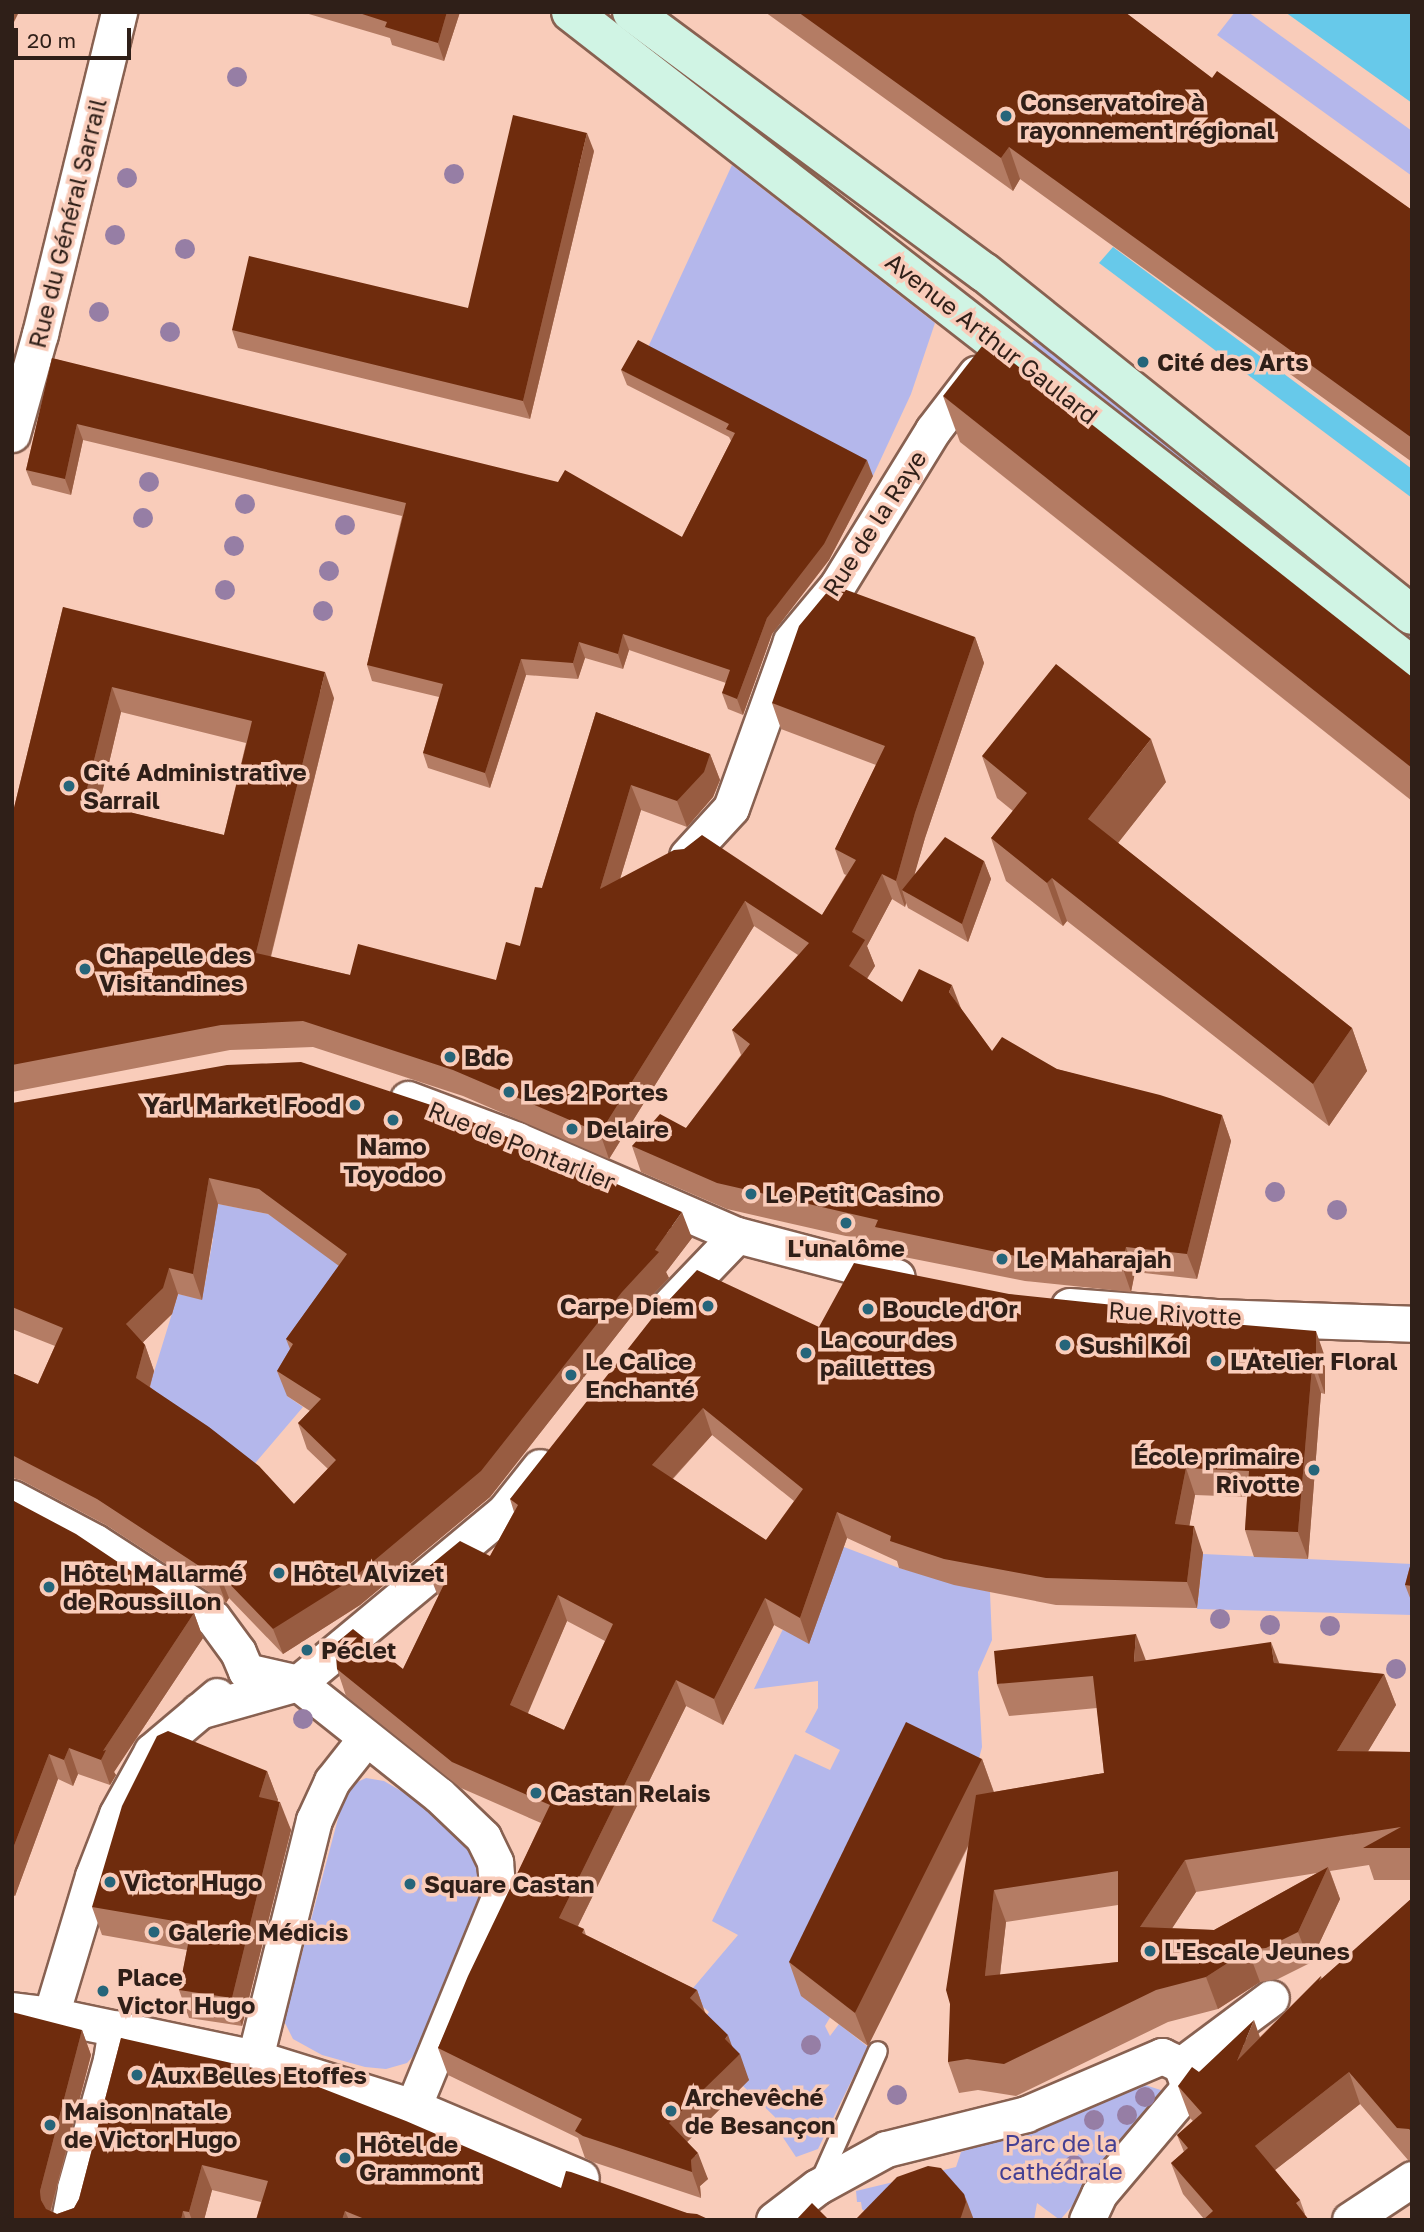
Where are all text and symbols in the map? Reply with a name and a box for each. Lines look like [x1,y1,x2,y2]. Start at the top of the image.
scale bar [18,14,135,58]
text: 20 m [27,27,76,53]
place label: Conservatoire à rayonnement régional [1020,88,1275,144]
street label: Rue du Général Sarrail [22,95,112,351]
marker: Conservatoire à rayonnement régional [998,108,1014,124]
street label: Avenue Arthur Gaulard [880,246,1104,430]
place label: Cité des Arts [1157,348,1309,376]
marker: Cité des Arts [1135,354,1151,370]
street label: Rue de la Raye [816,445,932,601]
place label: Cité Administrative Sarrail [83,758,307,814]
marker: Cité Administrative Sarrail [61,778,77,794]
place label: Chapelle des Visitandines [99,941,252,997]
marker: Chapelle des Visitandines [77,961,93,977]
place label: Bdc [464,1043,509,1071]
marker: Bdc [442,1049,458,1065]
place label: Les 2 Portes [523,1078,668,1106]
marker: Les 2 Portes [501,1084,517,1100]
place label: Yarl Market Food [143,1091,341,1119]
street label: Rue de Pontarlier [424,1094,620,1196]
marker: Yarl Market Food [347,1097,363,1113]
marker: Namo Toyodoo [385,1112,401,1128]
place label: Delaire [586,1115,669,1143]
marker: Delaire [564,1121,580,1137]
place label: Namo Toyodoo [343,1132,443,1188]
place label: Le Petit Casino [765,1180,940,1208]
marker: Le Petit Casino [743,1186,759,1202]
marker: L'unalôme [838,1215,854,1231]
place label: L'unalôme [787,1234,905,1262]
place label: Le Maharajah [1016,1245,1172,1273]
marker: Le Maharajah [994,1251,1010,1267]
place label: Carpe Diem [560,1292,694,1320]
place label: Boucle d'Or [882,1295,1018,1323]
street label: Rue Rivotte [1108,1295,1242,1331]
marker: Carpe Diem [700,1298,716,1314]
marker: Boucle d'Or [860,1301,876,1317]
place label: La cour des paillettes [820,1325,954,1381]
place label: Sushi Koi [1079,1331,1188,1359]
marker: Sushi Koi [1057,1337,1073,1353]
marker: La cour des paillettes [798,1345,814,1361]
place label: Le Calice Enchanté [585,1347,695,1403]
place label: L'Atelier Floral [1230,1347,1398,1375]
marker: L'Atelier Floral [1208,1353,1224,1369]
marker: Le Calice Enchanté [563,1367,579,1383]
place label: École primaire Rivotte [1134,1442,1300,1498]
marker: École primaire Rivotte [1306,1462,1322,1478]
place label: Hôtel Mallarmé de Roussillon [63,1559,243,1615]
place label: Hôtel Alvizet [293,1559,444,1587]
marker: Hôtel Alvizet [271,1565,287,1581]
marker: Hôtel Mallarmé de Roussillon [41,1579,57,1595]
place label: Péclet [321,1636,396,1664]
marker: Péclet [299,1642,315,1658]
place label: Castan Relais [550,1779,711,1807]
marker: Castan Relais [528,1785,544,1801]
place label: Victor Hugo [124,1868,262,1896]
place label: Square Castan [424,1870,595,1898]
marker: Victor Hugo [102,1874,118,1890]
marker: Square Castan [402,1876,418,1892]
place label: Galerie Médicis [168,1918,348,1946]
marker: Galerie Médicis [146,1924,162,1940]
place label: L'Escale Jeunes [1164,1937,1350,1965]
marker: L'Escale Jeunes [1142,1943,1158,1959]
place label: Place Victor Hugo [117,1963,255,2019]
marker: Place Victor Hugo [95,1983,111,1999]
place label: Aux Belles Etoffes [151,2061,367,2089]
marker: Aux Belles Etoffes [129,2067,145,2083]
place label: Archevêché de Besançon [685,2083,836,2139]
place label: Maison natale de Victor Hugo [64,2097,237,2153]
marker: Archevêché de Besançon [663,2103,679,2119]
marker: Maison natale de Victor Hugo [42,2117,58,2133]
park label: Parc de la cathédrale [999,2129,1123,2185]
place label: Hôtel de Grammont [359,2130,480,2186]
marker: Hôtel de Grammont [337,2150,353,2166]

